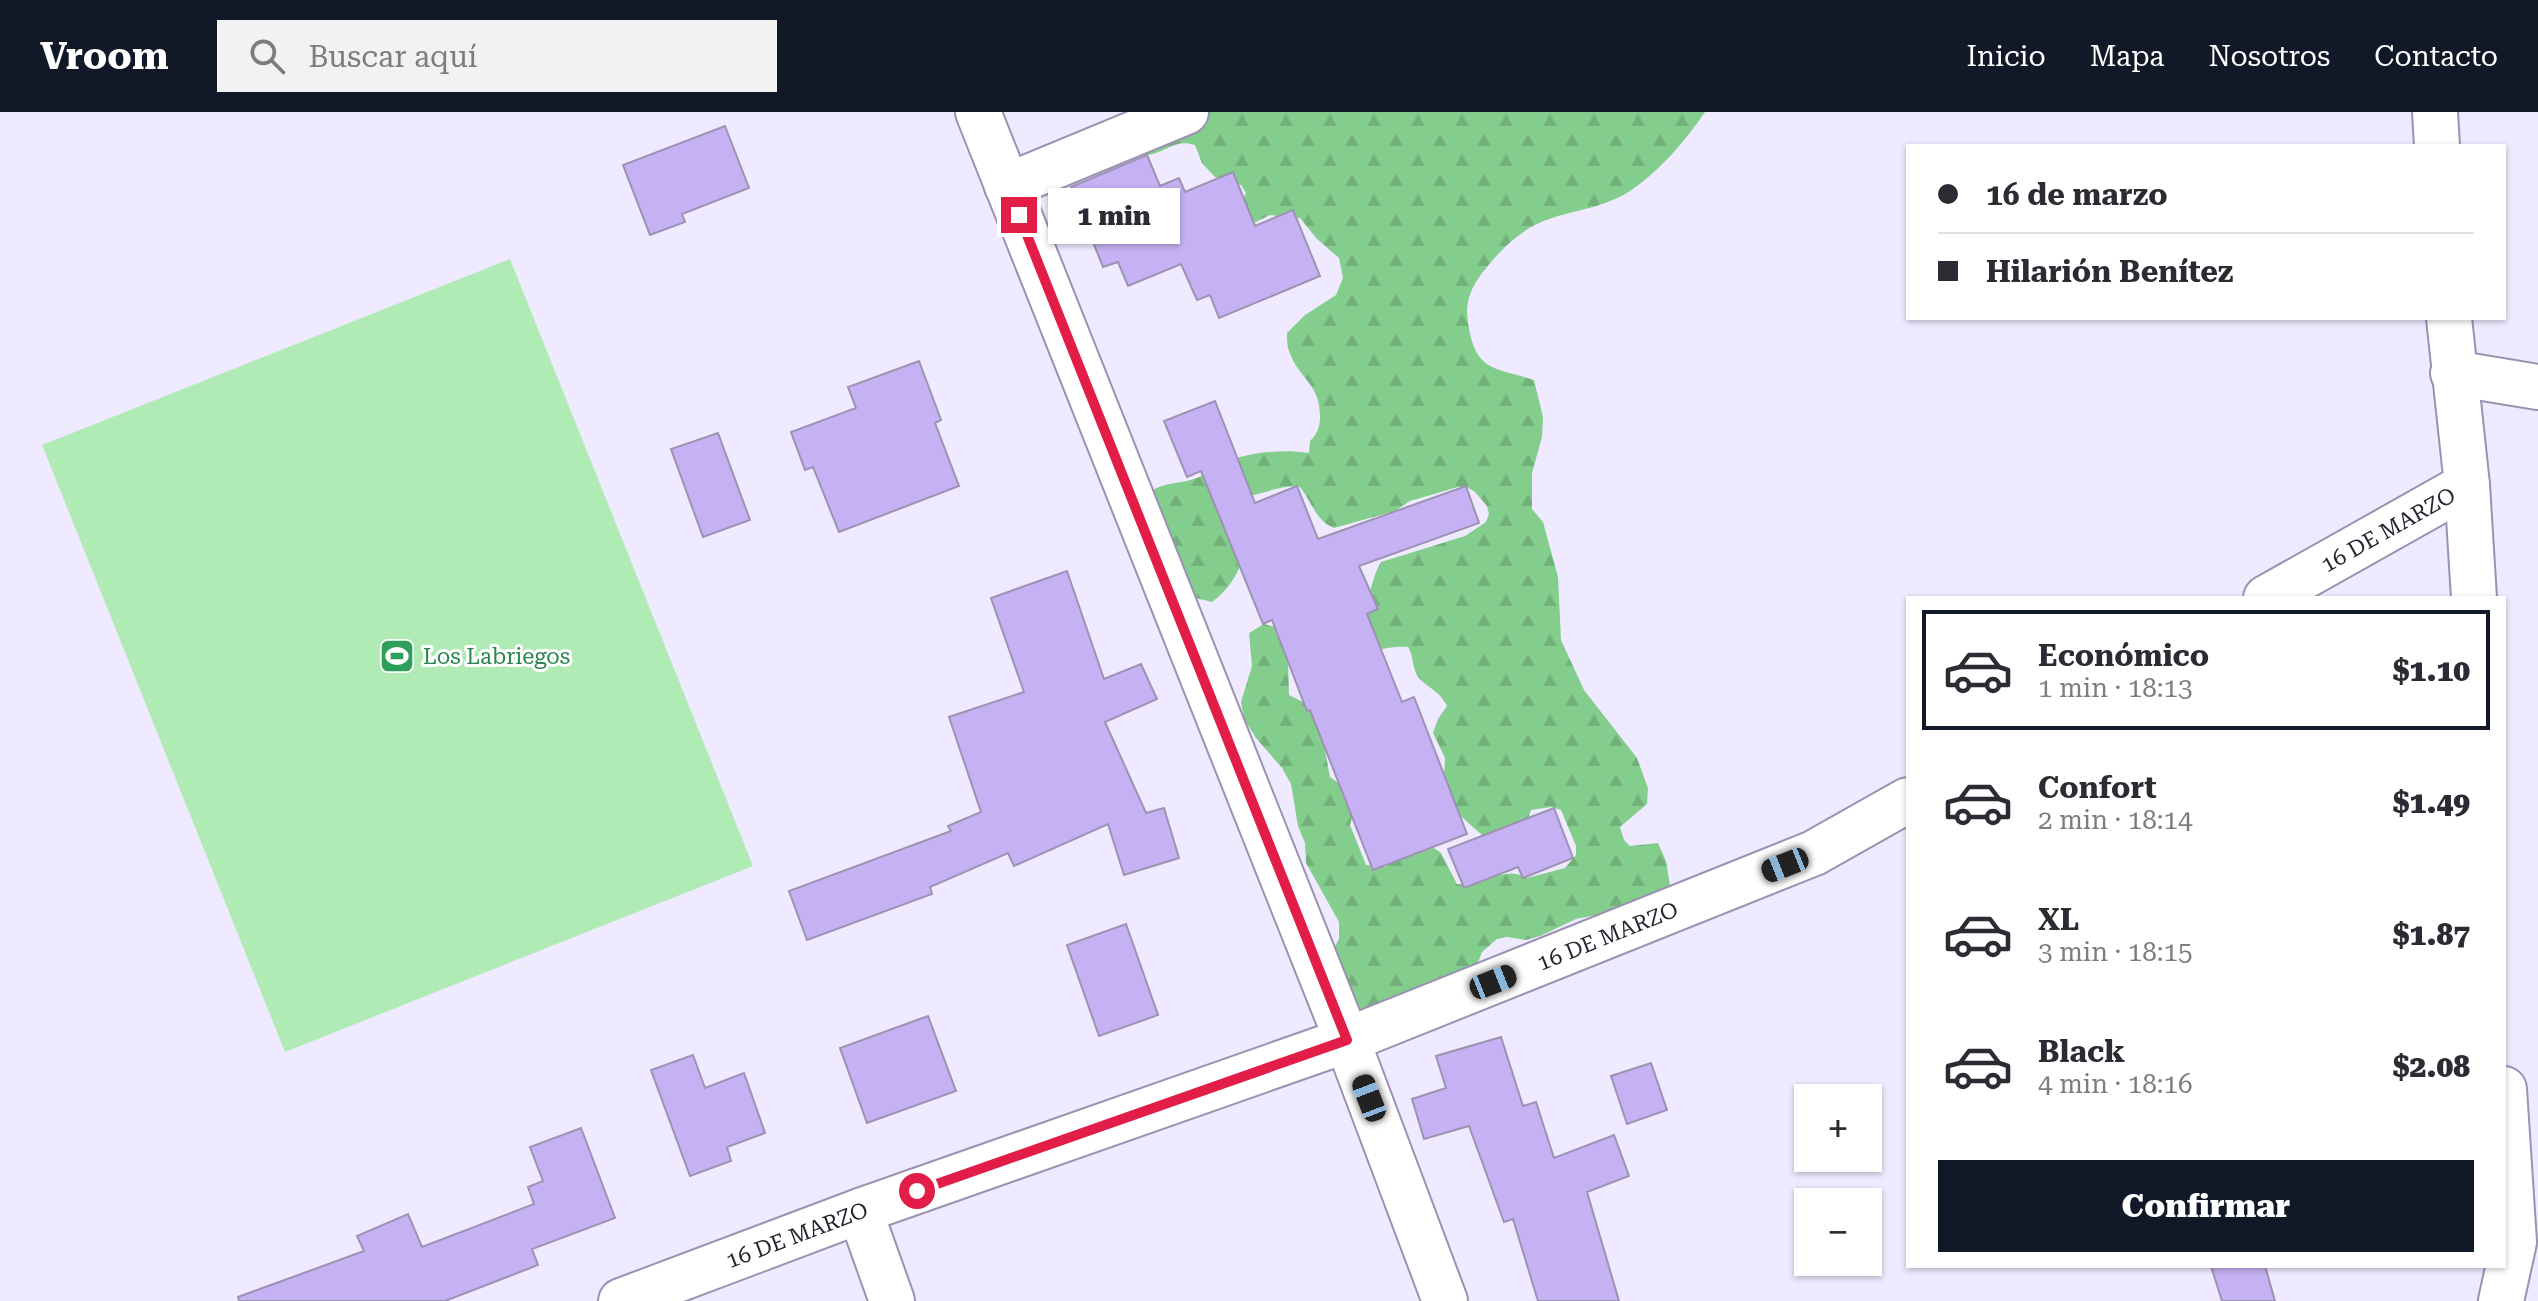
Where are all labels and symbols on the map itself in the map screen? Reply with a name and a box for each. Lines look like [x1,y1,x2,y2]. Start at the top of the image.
callout: 1 min [1047,187,1179,243]
route end [1001,197,1037,233]
street label: 16 DE MARZO [2317,482,2460,577]
sports icon: Los Labriegos [378,637,416,675]
place label: Los Labriegos [423,644,570,669]
car [1758,845,1812,885]
street label: 16 DE MARZO [1533,897,1682,976]
car [1466,962,1520,1002]
car [1349,1071,1389,1125]
route start [899,1173,935,1209]
street label: 16 DE MARZO [723,1197,871,1273]

